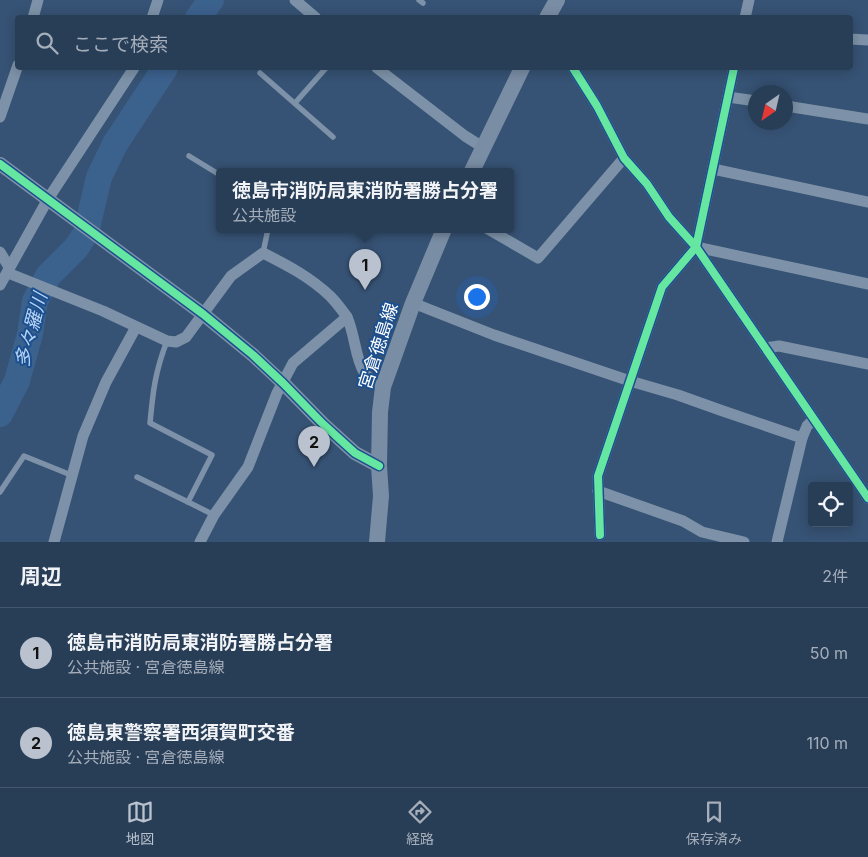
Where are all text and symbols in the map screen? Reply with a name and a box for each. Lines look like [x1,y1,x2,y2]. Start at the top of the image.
search box [15,15,853,70]
icon: search [33,29,61,57]
text: ここで検索 [73,33,168,56]
north arrow [748,85,793,130]
popup [216,168,514,233]
text: 徳島市消防局東消防署勝占分署 [232,179,498,202]
text: 公共施設 [232,205,296,225]
pin: 1 [349,249,381,290]
your location [464,284,490,310]
water label: 多々羅川 [10,288,52,370]
street label: 宮倉徳島線 [354,300,402,392]
pin: 2 [298,426,330,467]
map controls [808,482,853,527]
button: locate [808,482,853,527]
text: 周辺 [20,564,62,589]
text: 2件 [822,566,848,586]
text: 徳島市消防局東消防署勝占分署 [67,631,333,654]
text: 1 [33,643,39,663]
text: 50 m [810,643,848,663]
text: 公共施設 · 宮倉徳島線 [67,657,225,677]
text: 徳島東警察署西須賀町交番 [67,721,295,744]
text: 2 [31,733,41,753]
text: 110 m [806,733,848,753]
text: 公共施設 · 宮倉徳島線 [67,747,225,767]
tab: 地図 [126,798,154,848]
tab: 経路 [406,798,434,848]
tab: 保存済み [686,798,742,848]

